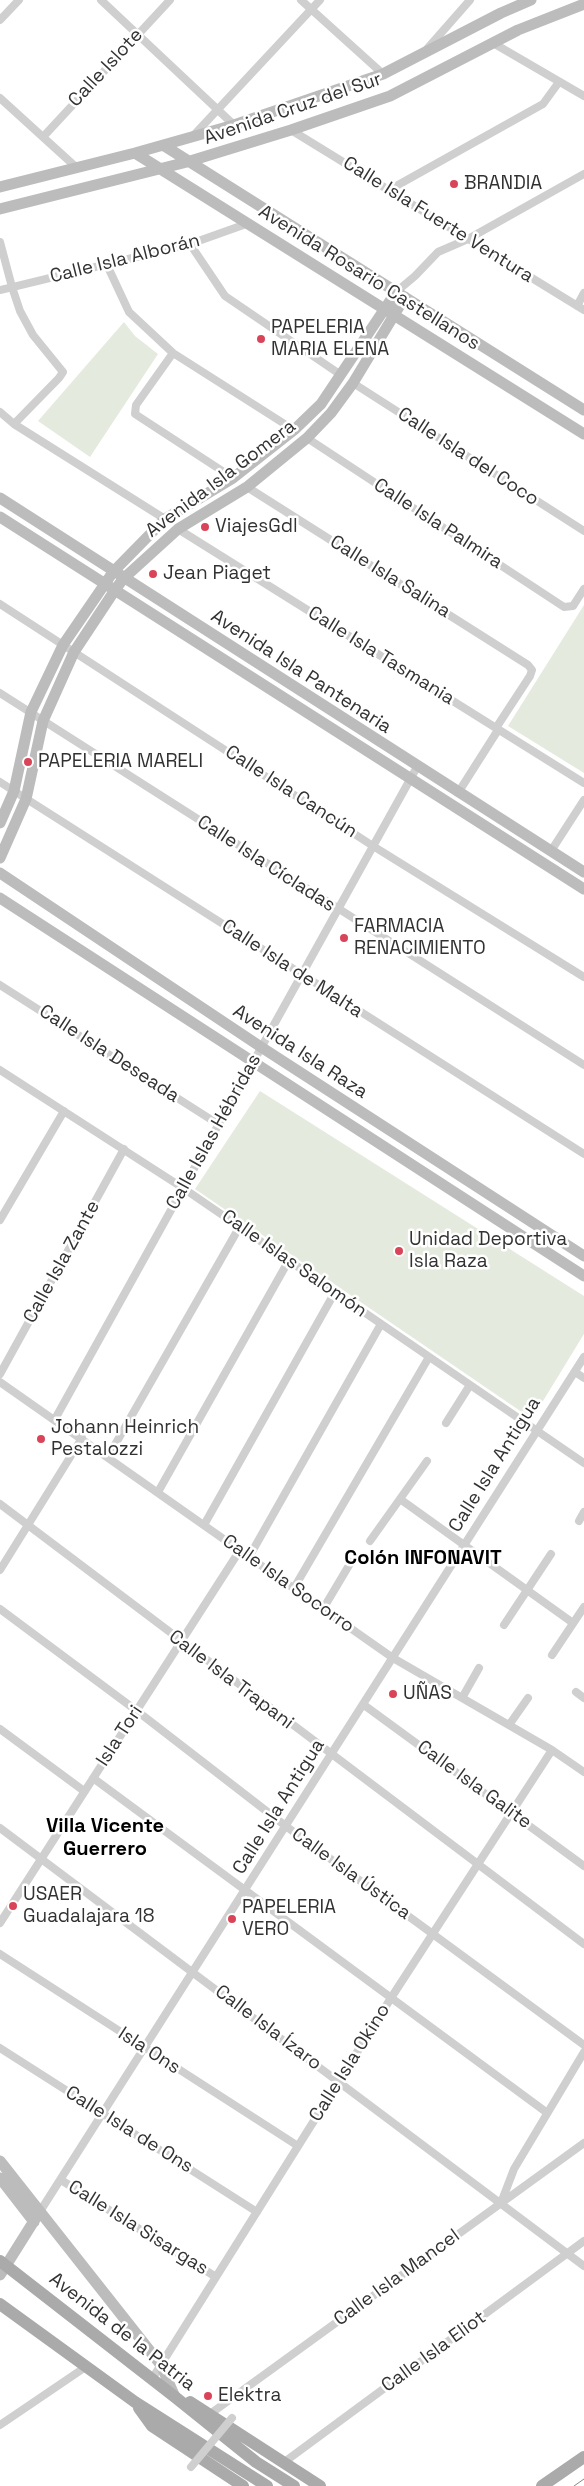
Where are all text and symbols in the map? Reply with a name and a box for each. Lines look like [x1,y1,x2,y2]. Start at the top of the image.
street label: Calle Islote [64,24,148,112]
street label: Avenida Cruz del Sur [201,68,385,150]
street label: Calle Isla Fuerte Ventura [339,152,537,288]
place label: BRANDIA [464,173,542,195]
marker: BRANDIA [448,178,460,190]
street label: Avenida Rosario Castellanos [254,200,484,356]
street label: Calle Isla Alborán [48,229,202,289]
place label: PAPELERIA MARIA ELENA [271,317,389,361]
marker: PAPELERIA MARIA ELENA [255,333,267,345]
street label: Calle Isla del Coco [393,403,543,511]
street label: Avenida Isla Gomera [142,415,300,543]
street label: Calle Isla Palmira [369,474,507,574]
place label: ViajesGdl [215,516,298,538]
marker: ViajesGdl [199,521,211,533]
street label: Calle Isla Salina [325,531,455,623]
place label: Jean Piaget [163,563,271,585]
marker: Jean Piaget [147,568,159,580]
street label: Calle Isla Tasmania [303,602,459,710]
street label: Avenida Isla Pantenaria [206,605,396,739]
street label: Calle Isla Cancún [221,741,361,843]
place label: PAPELERIA MARELI [38,751,203,773]
marker: PAPELERIA MARELI [22,756,34,768]
street label: Calle Isla Cícladas [193,811,339,917]
street label: Calle Isla de Malta [217,915,367,1023]
place label: FARMACIA RENACIMIENTO [354,916,486,960]
marker: FARMACIA RENACIMIENTO [338,932,350,944]
street label: Calle Isla Deseada [35,1000,183,1108]
street label: Avenida Isla Raza [228,1000,372,1104]
street label: Calle Islas Hébridas [162,1050,266,1214]
street label: Calle Isla Zante [19,1197,105,1327]
street label: Calle Islas Salomón [217,1205,371,1323]
place label: Unidad Deportiva Isla Raza [409,1229,567,1273]
marker: Unidad Deportiva Isla Raza [393,1245,405,1257]
street label: Calle Isla Antigua [444,1393,546,1537]
place label: Johann Heinrich Pestalozzi [51,1417,199,1461]
marker: Johann Heinrich Pestalozzi [35,1433,47,1445]
street label: Calle Isla Socorro [218,1530,358,1638]
district label: Colón INFONAVIT [344,1547,502,1571]
street label: Calle Isla Trapani [164,1626,298,1734]
place label: UÑAS [403,1683,452,1705]
marker: UÑAS [387,1688,399,1700]
street label: Isla Tori [92,1701,148,1771]
street label: Calle Isla Antigua [228,1735,330,1879]
street label: Calle Isla Galite [412,1736,536,1834]
district label: Villa Vicente Guerrero [46,1815,164,1862]
street label: Calle Isla Ústica [287,1823,415,1925]
place label: USAER Guadalajara 18 [23,1884,155,1928]
place label: PAPELERIA VERO [242,1897,336,1941]
marker: USAER Guadalajara 18 [7,1900,19,1912]
marker: PAPELERIA VERO [226,1913,238,1925]
street label: Calle Isla Ízaro [210,1980,326,2076]
street label: Calle Isla Okino [305,2000,395,2126]
street label: Isla Ons [114,2023,184,2079]
street label: Calle Isla de Ons [61,2082,197,2178]
street label: Calle Isla Sisargas [64,2176,212,2280]
street label: Calle Isla Mancel [330,2225,464,2331]
street label: Avenida de la Patria [44,2268,200,2396]
street label: Calle Isla Eliot [377,2306,491,2398]
place label: Elektra [218,2385,281,2407]
marker: Elektra [202,2390,214,2402]

